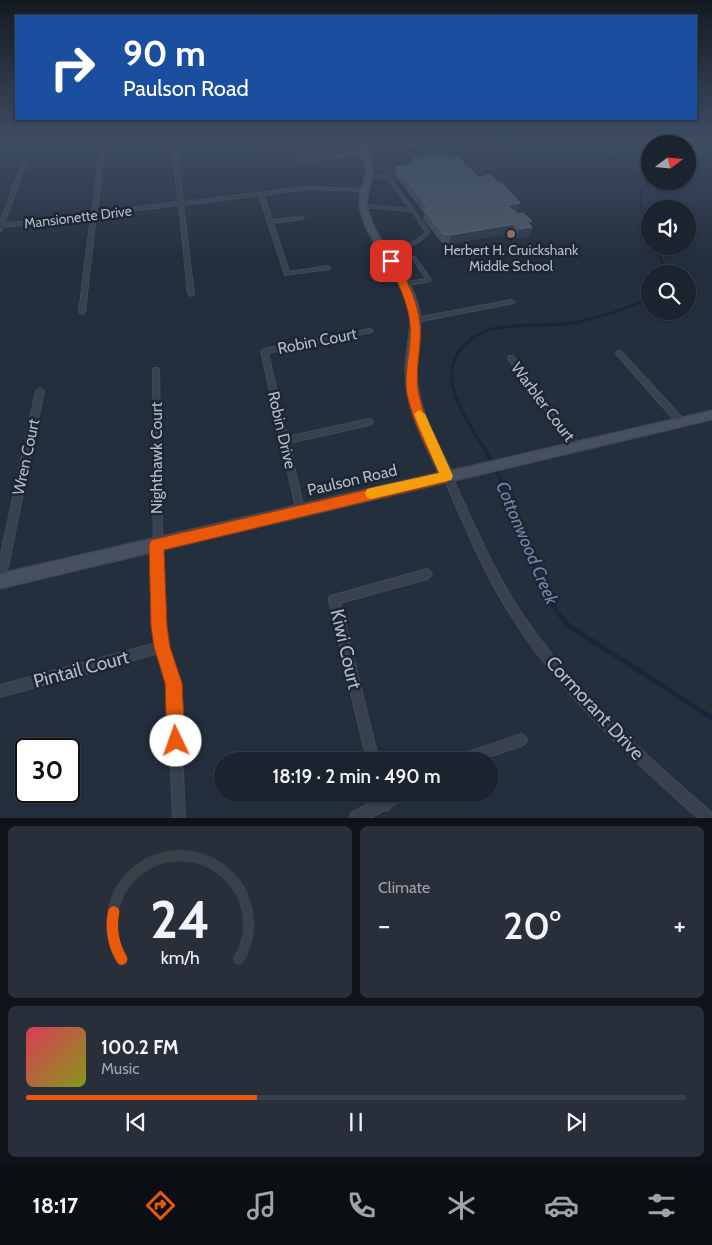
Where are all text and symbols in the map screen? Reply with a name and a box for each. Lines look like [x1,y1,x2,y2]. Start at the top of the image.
text: 90 m [123,32,206,75]
icon: right [40,35,105,100]
text: Paulson Road [123,75,249,102]
north arrow [641,135,696,190]
map controls [641,135,696,320]
button: sound [641,200,696,255]
street label: Mansionette Drive [23,201,133,233]
marker: Herbert H. Cruickshank Middle School [505,228,517,240]
pin [370,240,412,282]
place label: Herbert H. Cruickshank Middle School [444,241,579,275]
icon: arrive [377,247,405,275]
button: search [641,265,696,320]
street label: Robin Court [276,324,359,358]
street label: Warbler Court [507,359,579,446]
street label: Robin Drive [264,389,300,471]
street label: Nighthawk Court [147,401,166,514]
street label: Wren Court [9,417,43,497]
street label: Paulson Road [305,460,399,500]
water label: Cottonwood Creek [491,478,563,609]
street label: Kiwi Court [326,607,367,692]
street label: Pintail Court [31,645,132,693]
street label: Cormorant Drive [541,651,649,765]
position arrow [149,714,201,766]
speed limit sign: 30 [15,738,80,803]
text: 18:19 · 2 min · 490 m [273,765,440,788]
text: Climate [378,878,430,897]
text: 24 [150,888,210,951]
text: 20° [503,902,561,949]
text: − [378,908,390,942]
text: + [674,908,686,942]
text: km/h [160,947,200,968]
text: 100.2 FM [101,1036,179,1059]
text: Music [101,1059,139,1078]
icon: previous [122,1108,150,1136]
icon: pause [342,1108,370,1136]
icon: next [562,1108,590,1136]
icon: directions [143,1188,178,1223]
icon: music [244,1188,279,1223]
icon: phone [344,1188,379,1223]
icon: climate [444,1188,479,1223]
icon: car [544,1188,579,1223]
icon: filters [644,1188,679,1223]
text: 18:17 [33,1192,78,1219]

